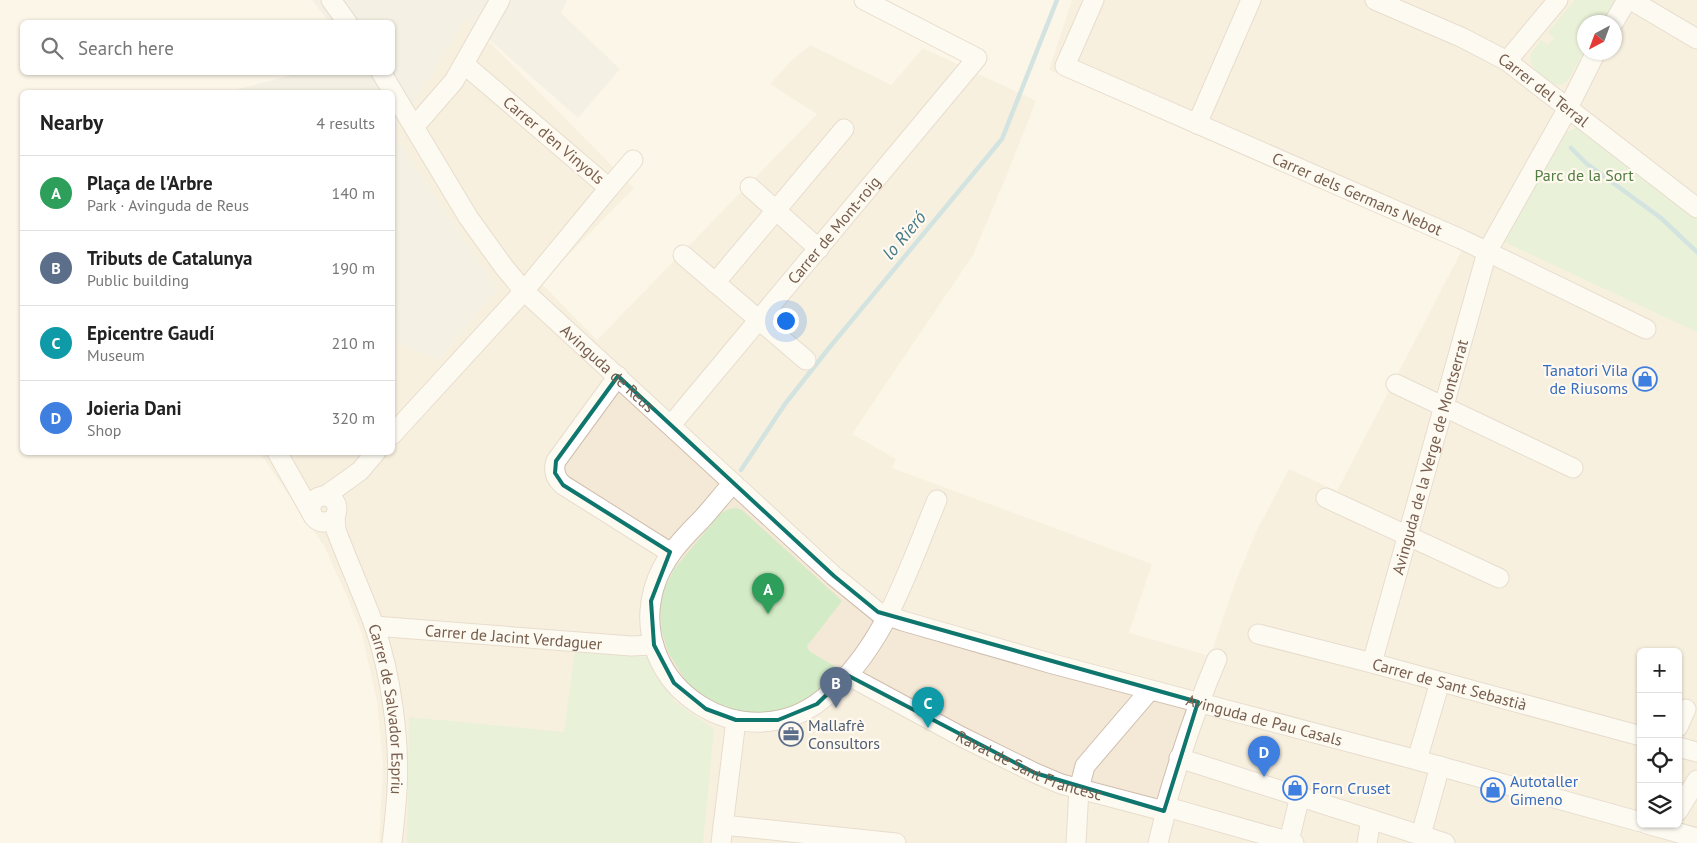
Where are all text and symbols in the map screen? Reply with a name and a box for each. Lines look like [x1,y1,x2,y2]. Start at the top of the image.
north arrow [1577,15,1622,60]
search box [20,20,395,75]
icon: search [38,34,66,62]
text: Search here [78,36,174,60]
street label: Carrer del Terral [1495,48,1593,131]
street label: Carrer d'en Vinyols [499,92,609,188]
text: Nearby [40,109,103,136]
text: 4 results [316,113,375,133]
street label: Carrer dels Germans Nebot [1269,148,1446,240]
park label: Parc de la Sort [1534,165,1634,185]
text: Plaça de l'Arbre [87,171,213,195]
street label: Carrer de Mont-roig [783,172,884,288]
text: A [51,183,61,203]
text: 140 m [332,183,375,203]
text: Park · Avinguda de Reus [87,195,249,215]
water label: lo Rieró [877,206,931,264]
text: Tributs de Catalunya [87,246,252,270]
text: B [51,258,61,278]
text: 190 m [332,258,375,278]
text: Public building [87,270,189,290]
your location [773,308,799,334]
street label: Avinguda de Reus [557,320,659,417]
text: Epicentre Gaudí [87,321,214,345]
text: C [52,333,60,353]
text: 210 m [332,333,375,353]
street label: Avinguda de la Verge de Montserrat [1387,336,1472,577]
text: Museum [87,345,145,365]
place label: Tanatori Vila de Riusoms [1543,360,1628,398]
shop icon: Tanatori Vila de Riusoms [1632,366,1658,392]
text: Joieria Dani [87,396,182,420]
text: D [51,408,61,428]
text: 320 m [332,408,375,428]
text: Shop [87,420,121,440]
pin: A [752,573,784,614]
street label: Carrer de Jacint Verdaguer [424,620,604,654]
street label: Carrer de Salvador Espriu [364,621,408,795]
map controls [1637,648,1682,828]
button: + [1637,648,1682,693]
street label: Carrer de Sant Sebastià [1370,654,1529,715]
pin: B [820,667,852,708]
pin: C [912,687,944,728]
street label: Avinguda de Pau Casals [1184,690,1345,750]
button: − [1637,693,1682,738]
place label: Mallafrè Consultors [808,715,880,753]
office icon: Mallafrè Consultors [778,721,804,747]
street label: Raval de Sant Francesc [953,726,1105,804]
pin: D [1248,736,1280,777]
button: locate [1637,738,1682,783]
place label: Autotaller Gimeno [1510,771,1579,809]
shop icon: Forn Cruset [1282,775,1308,801]
shop icon: Autotaller Gimeno [1480,777,1506,803]
place label: Forn Cruset [1312,778,1391,798]
button: layers [1637,783,1682,828]

